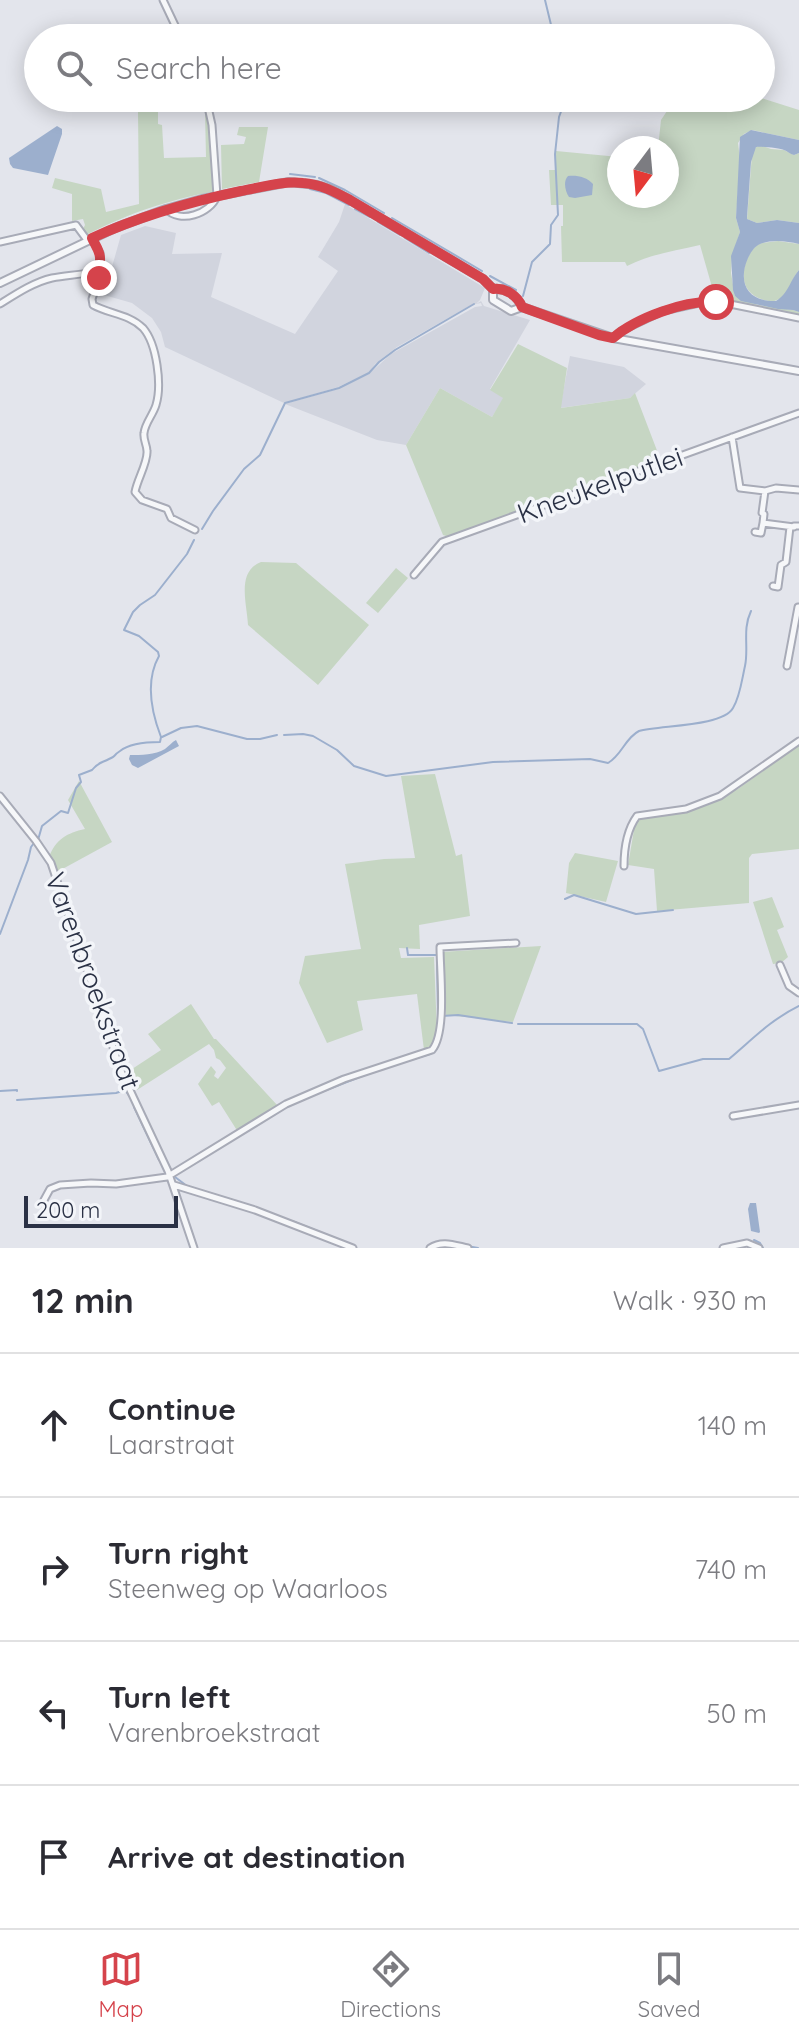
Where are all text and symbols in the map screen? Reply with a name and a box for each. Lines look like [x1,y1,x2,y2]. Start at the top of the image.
search box [24,24,775,112]
icon: search [52,46,96,90]
text: Search here [116,49,282,87]
north arrow [607,136,679,208]
route end [81,260,117,296]
route start [698,284,734,320]
street label: Kneukelputlei [512,438,687,531]
street label: Varenbroekstraat [38,867,149,1094]
scale bar [24,1192,178,1228]
text: 200 m [36,1196,100,1224]
text: 12 min [32,1279,134,1322]
text: Walk · 930 m [613,1284,767,1317]
text: Continue [108,1390,236,1428]
icon: ahead [32,1403,76,1447]
text: 140 m [698,1409,767,1442]
text: Laarstraat [108,1428,235,1461]
text: Turn right [108,1534,249,1572]
icon: right [32,1547,76,1591]
text: 740 m [695,1553,767,1586]
text: Steenweg op Waarloos [108,1572,388,1605]
text: Turn left [108,1678,231,1716]
icon: left [32,1691,76,1735]
text: 50 m [707,1697,767,1730]
text: Varenbroekstraat [108,1716,321,1749]
icon: arrive [32,1835,76,1879]
text: Arrive at destination [108,1838,406,1876]
tab: Map [98,1947,143,2023]
tab: Directions [340,1947,441,2023]
tab: Saved [638,1947,701,2023]

